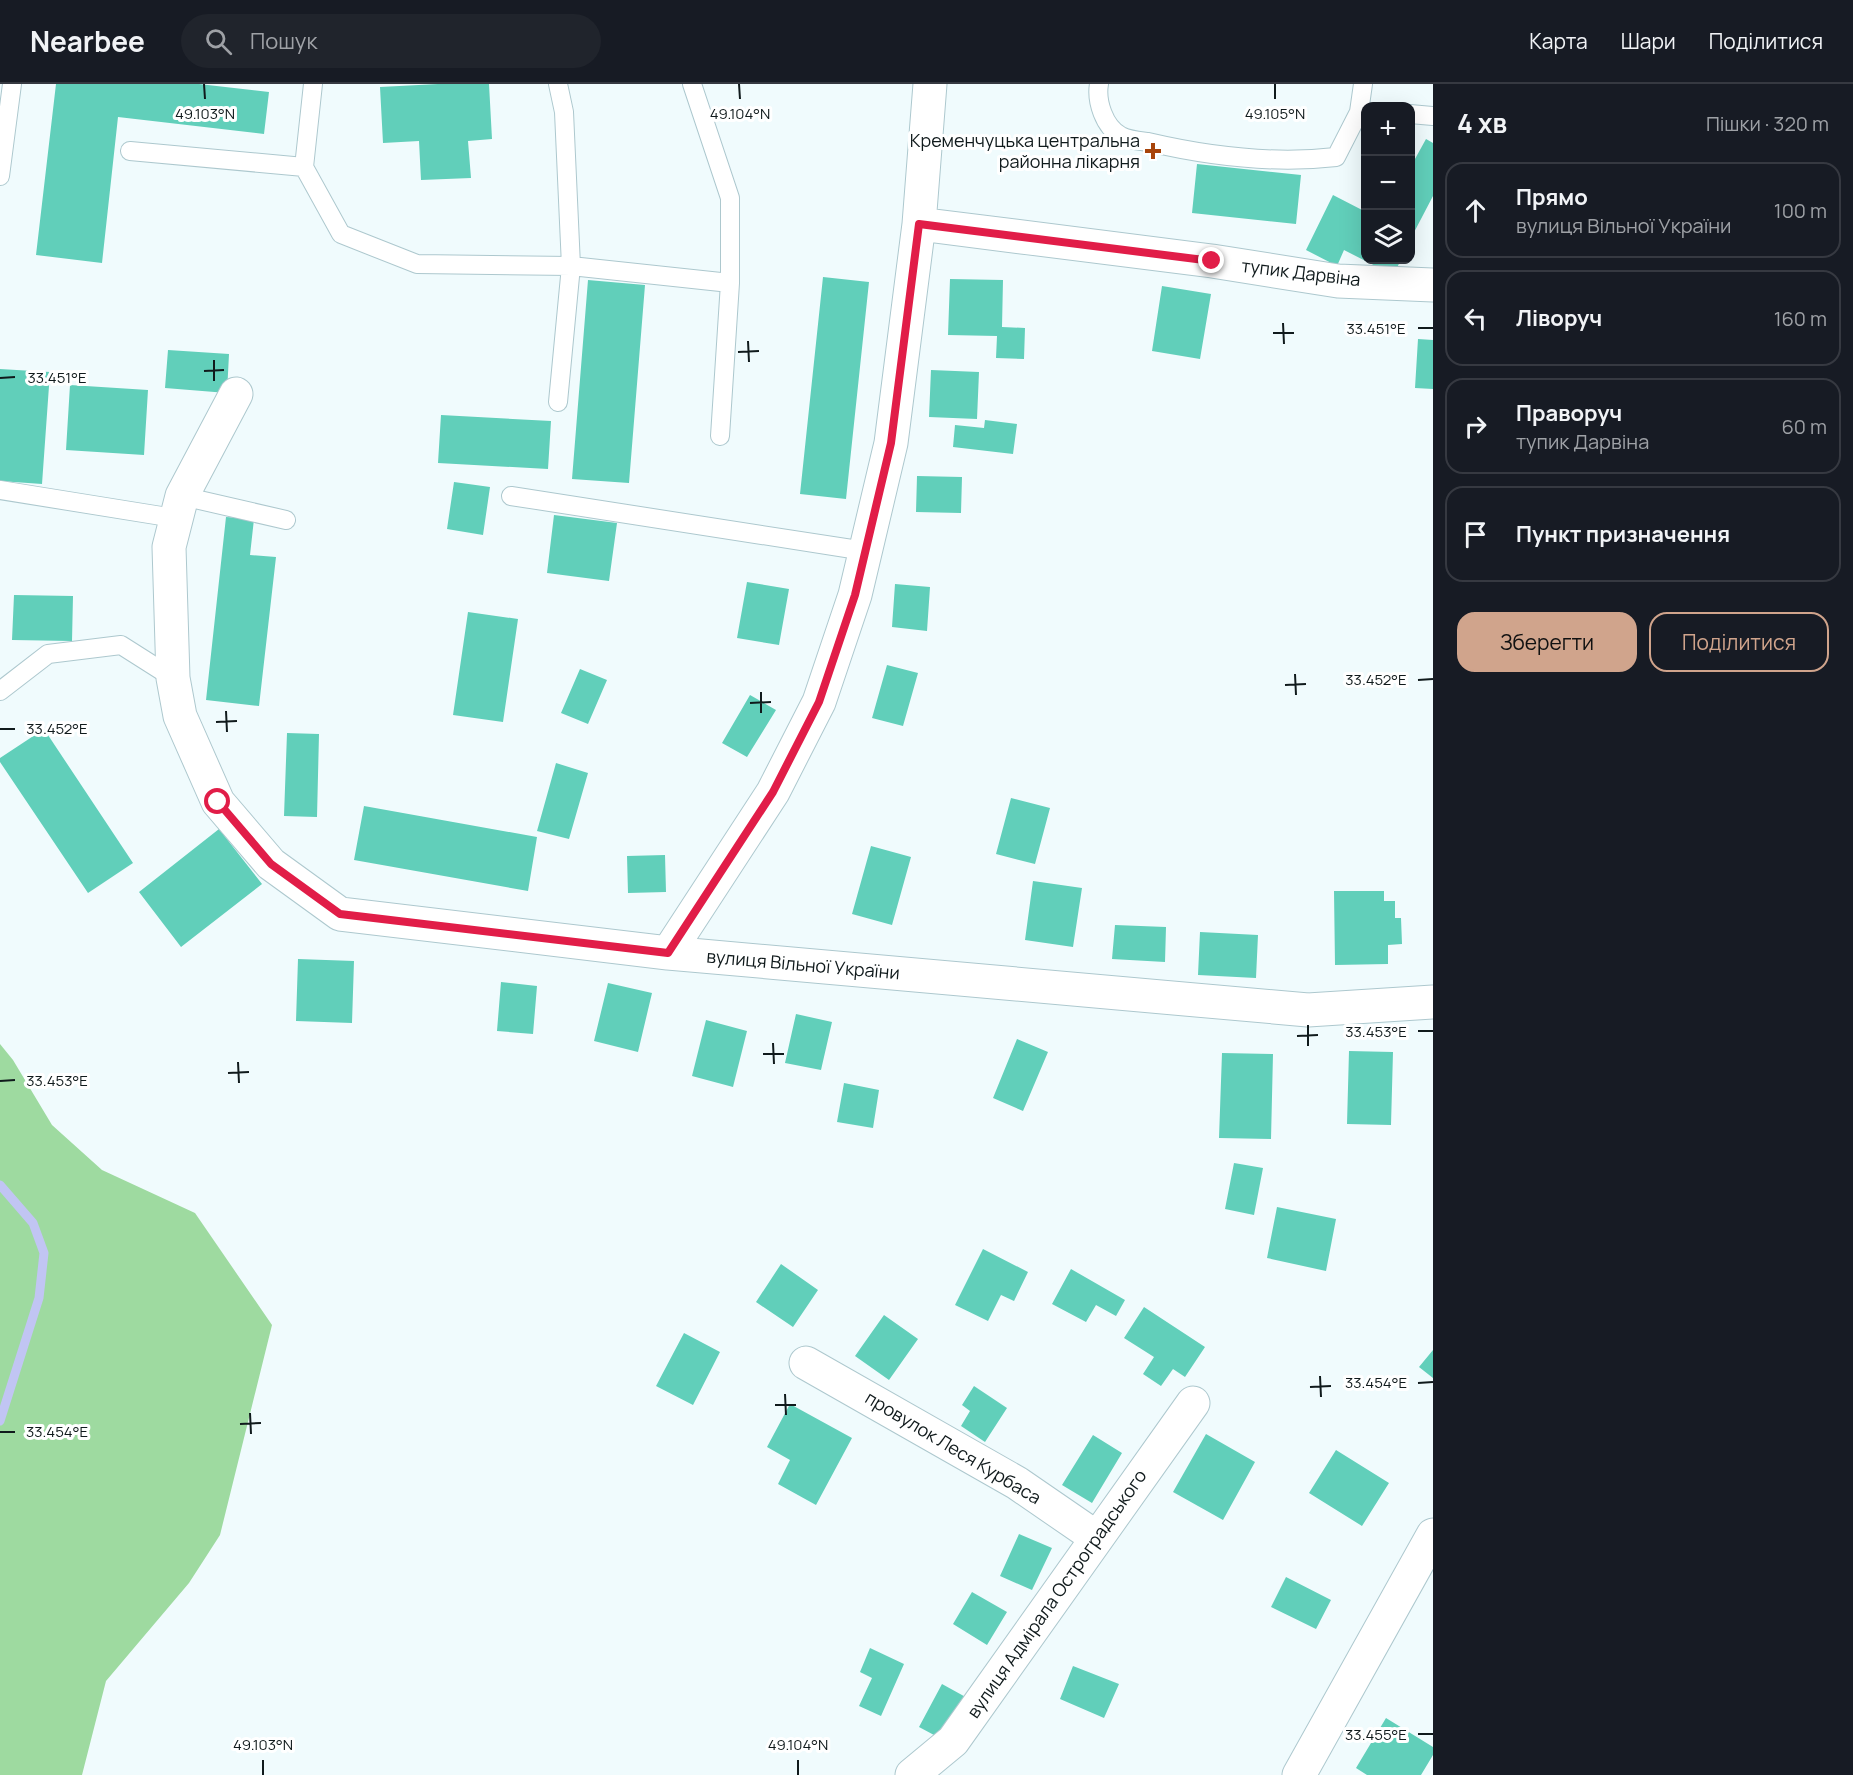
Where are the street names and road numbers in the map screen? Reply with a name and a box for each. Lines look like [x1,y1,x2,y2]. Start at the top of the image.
street label: тупик Дарвіна [1240,253,1362,291]
street label: вулиця Вільної України [705,944,901,984]
street label: провулок Леся Курбаса [861,1385,1046,1509]
street label: вулиця Адмірала Остроградського [961,1464,1152,1722]

